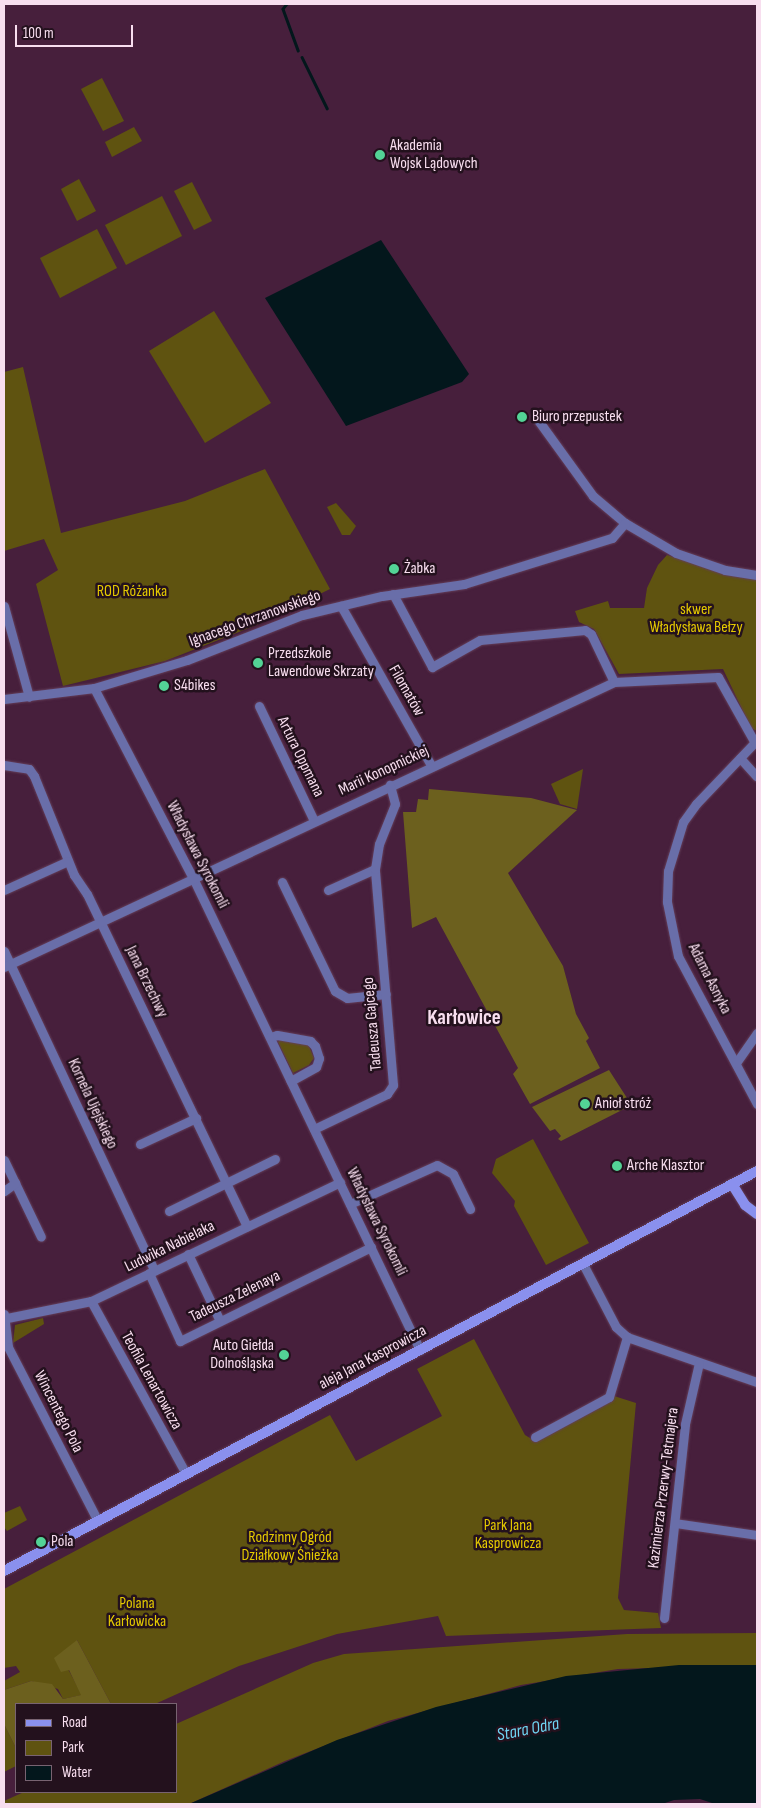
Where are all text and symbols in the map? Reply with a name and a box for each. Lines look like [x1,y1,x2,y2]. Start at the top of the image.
scale bar [18,15,135,47]
text: 100 m [23,24,54,43]
place label: Akademia Wojsk Lądowych [390,136,478,174]
marker: Akademia Wojsk Lądowych [374,149,386,161]
place label: Biuro przepustek [532,407,622,427]
marker: Biuro przepustek [516,411,528,423]
place label: Żabka [404,559,436,579]
marker: Żabka [388,563,400,575]
park label: ROD Różanka [97,582,167,602]
street label: Ignacego Chrzanowskiego [187,586,323,652]
park label: skwer Władysława Bełzy [649,600,743,638]
place label: Przedszkole Lawendowe Skrzaty [268,644,374,682]
marker: Przedszkole Lawendowe Skrzaty [252,657,264,669]
street label: Filomatów [384,662,428,720]
place label: S4bikes [174,676,215,696]
marker: S4bikes [158,680,170,692]
street label: Artura Oppmana [272,714,328,800]
street label: Marii Konopnickiej [336,742,432,800]
street label: Władysława Syrokomli [162,798,232,912]
street label: Adama Asnyka [683,941,735,1017]
street label: Jana Brzechwy [120,943,172,1021]
street label: Tadeusza Gajcego [359,976,387,1072]
district label: Karłowice [427,1005,501,1031]
street label: Kornela Ujejskiego [63,1056,121,1152]
place label: Anioł stróż [595,1094,651,1114]
marker: Anioł stróż [579,1098,591,1110]
place label: Arche Klasztor [627,1156,704,1176]
marker: Arche Klasztor [611,1160,623,1172]
street label: Władysława Syrokomli [342,1165,410,1279]
street label: Ludwika Nabielaka [122,1217,218,1277]
street label: Tadeusza Zelenaya [187,1267,283,1327]
street label: aleja Jana Kasprowicza [316,1322,430,1394]
street label: Teofila Lenartowicza [116,1329,186,1433]
place label: Auto Giełda Dolnośląska [210,1336,274,1374]
marker: Auto Giełda Dolnośląska [278,1349,290,1361]
street label: Wincentego Pola [29,1368,87,1456]
street label: Kazimierza Przerwy-Tetmajera [645,1406,683,1570]
park label: Park Jana Kasprowicza [475,1516,541,1554]
park label: Rodzinny Ogród Działkowy Śnieżka [242,1528,338,1566]
place label: Pola [51,1532,74,1552]
marker: Pola [35,1536,47,1548]
park label: Polana Karłowicka [108,1594,166,1632]
legend [15,1703,178,1793]
text: Road [62,1713,87,1732]
water label: Stara Odra [495,1713,561,1747]
text: Park [62,1738,84,1757]
text: Water [62,1763,92,1782]

